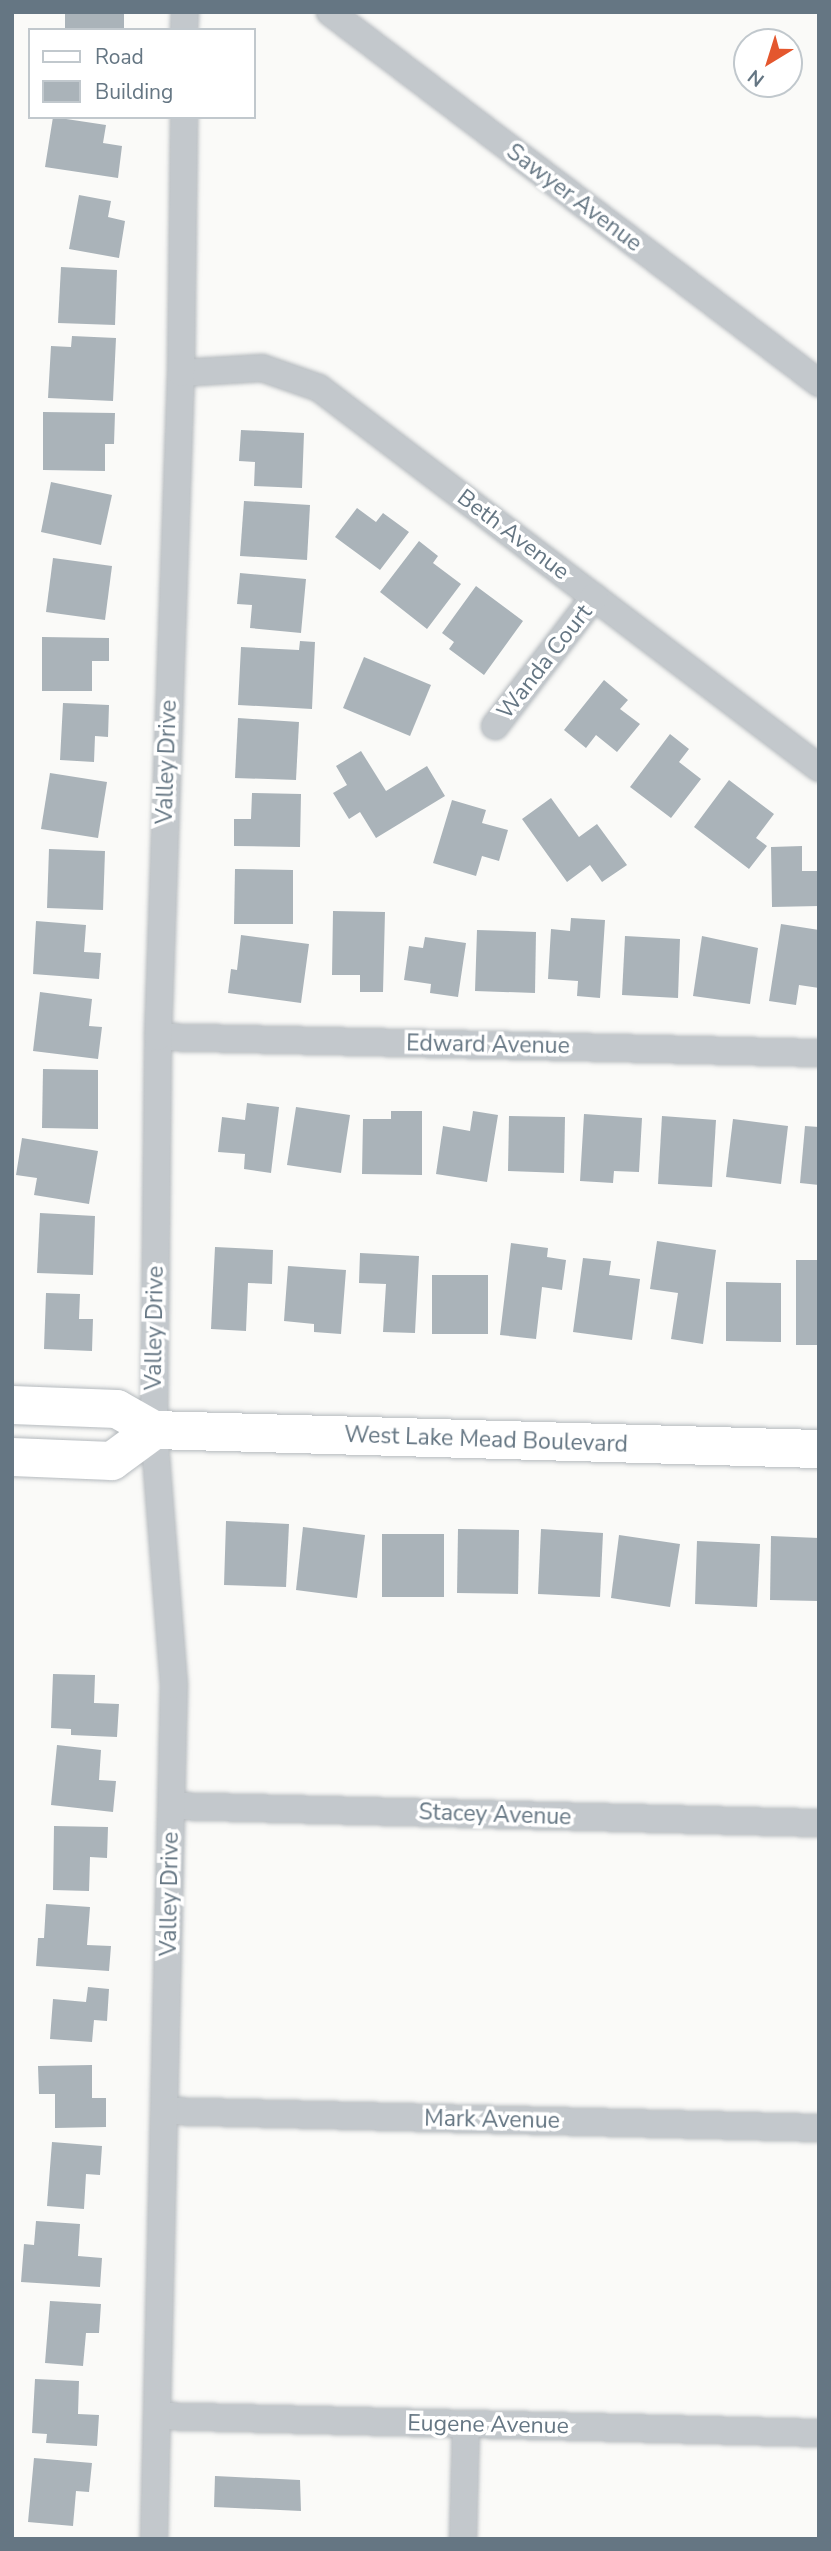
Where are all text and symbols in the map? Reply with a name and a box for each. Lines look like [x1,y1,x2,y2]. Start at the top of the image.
legend [28,28,256,119]
north arrow [733,28,803,98]
text: Road [95,43,144,71]
text: N [743,63,770,93]
text: Building [95,78,173,106]
street label: Sawyer Avenue [501,138,647,258]
street label: Beth Avenue [452,484,574,586]
street label: Wanda Court [492,599,598,725]
street label: Valley Drive [151,699,183,825]
street label: Edward Avenue [406,1030,570,1060]
street label: Valley Drive [140,1265,170,1391]
street label: West Lake Mead Boulevard [344,1421,628,1459]
street label: Stacey Avenue [418,1799,572,1831]
street label: Valley Drive [155,1831,185,1957]
street label: Mark Avenue [424,2105,560,2135]
street label: Eugene Avenue [407,2410,569,2440]

